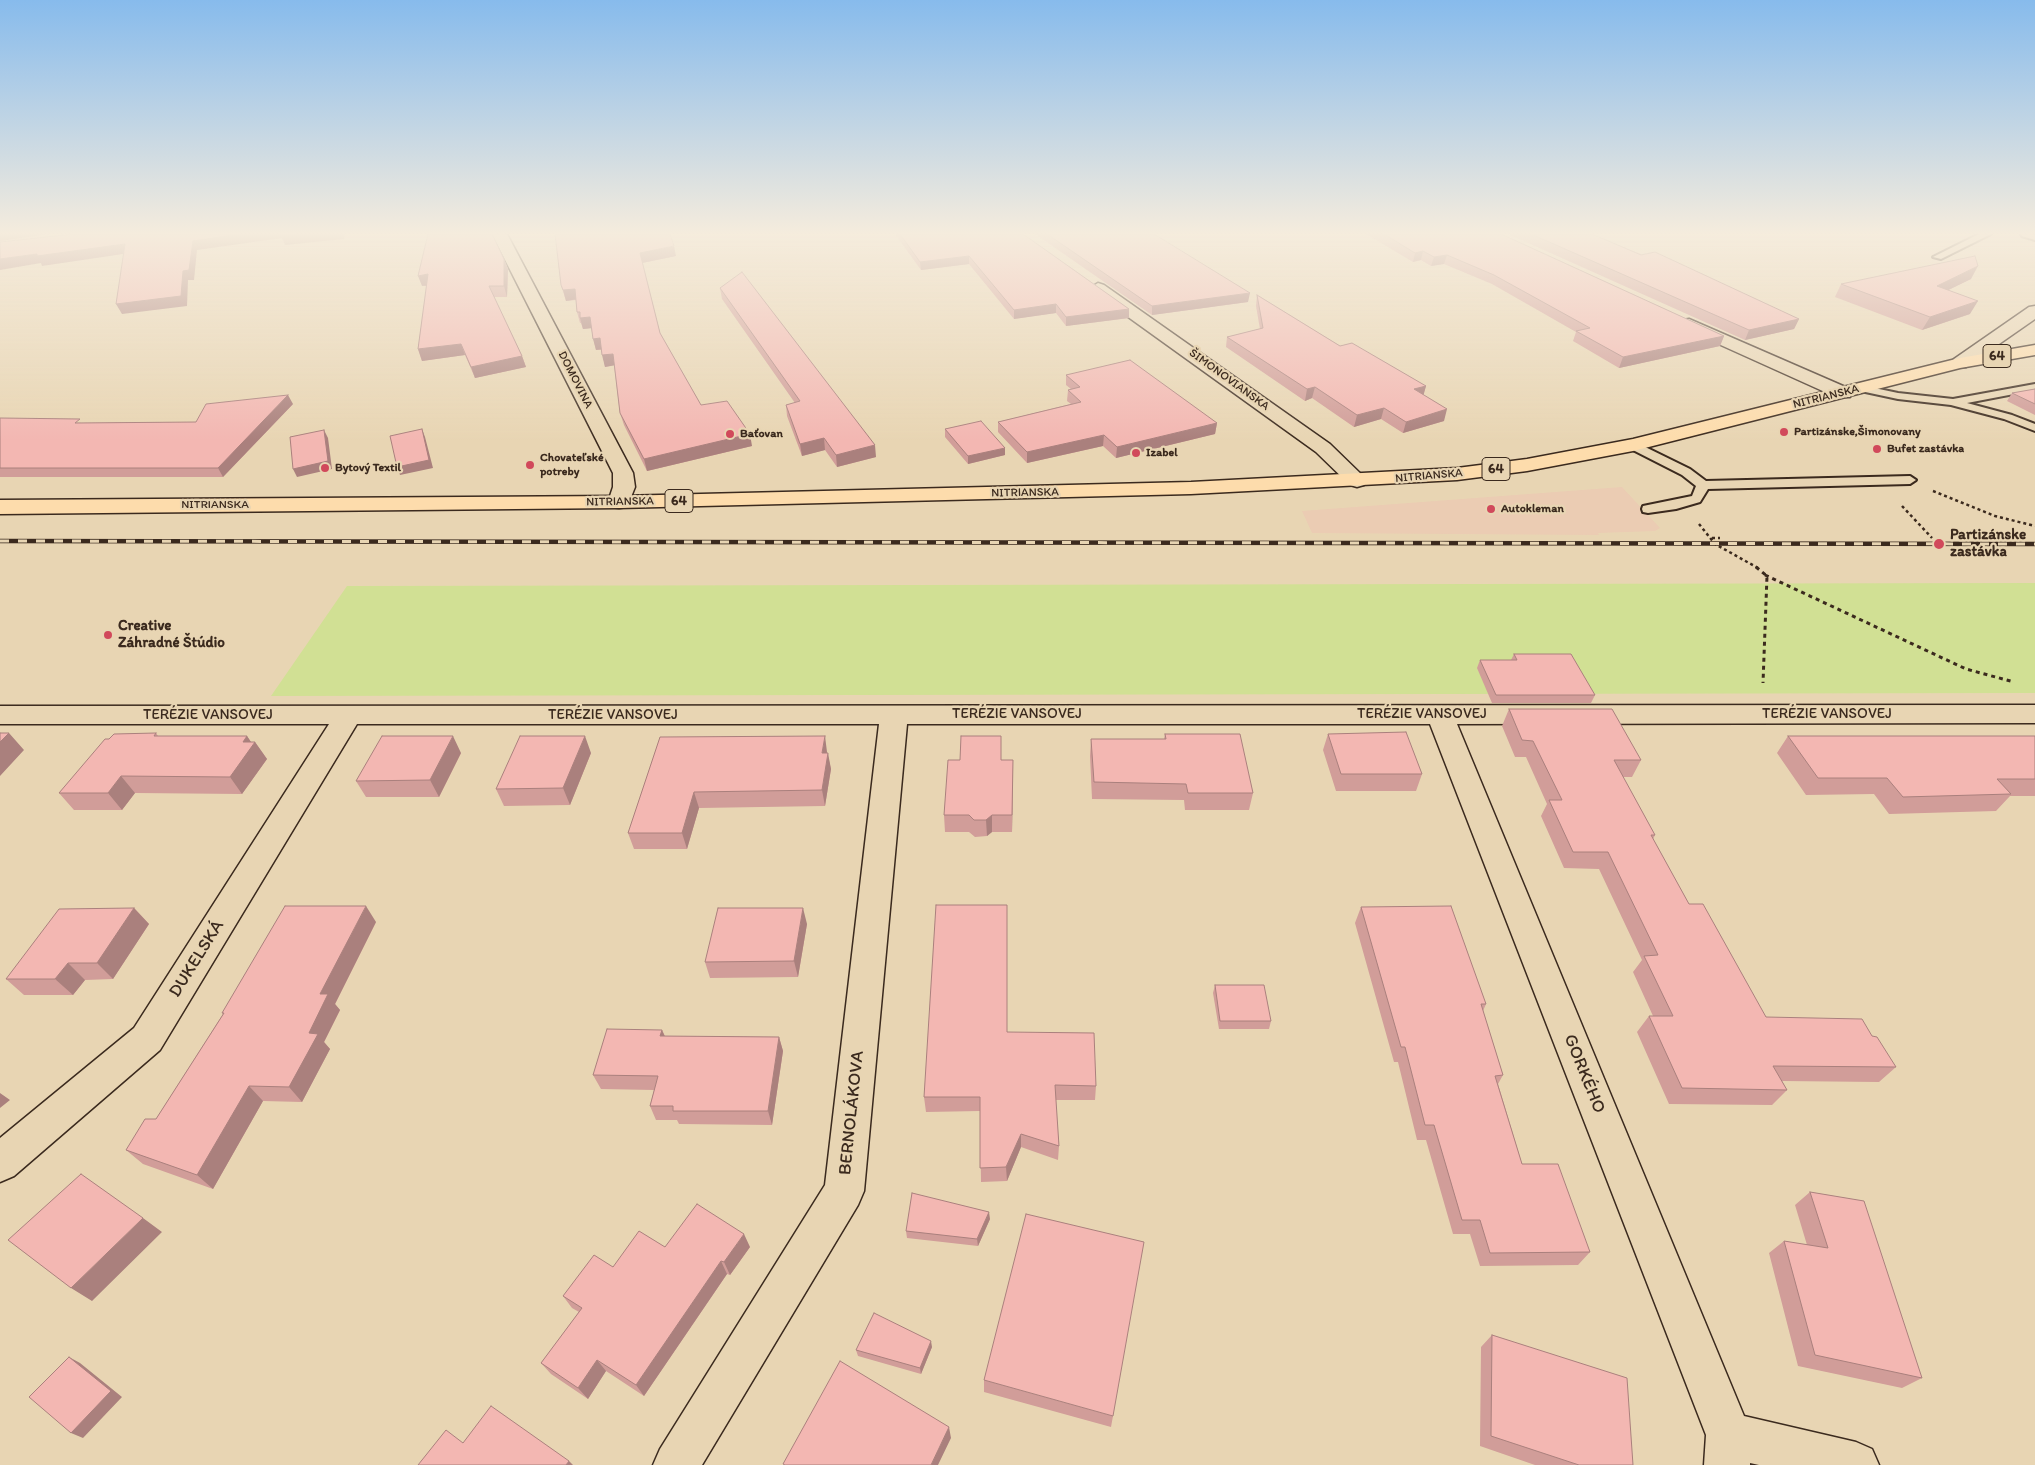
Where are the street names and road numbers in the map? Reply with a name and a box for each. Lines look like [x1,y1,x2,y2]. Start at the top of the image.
road number: 64 [1983,344,2011,368]
street label: ŠIMONOVIANSKA [1186,346,1272,414]
street label: DOMOVINA [554,349,596,411]
street label: NITRIANSKA [1791,382,1861,412]
road number: 64 [1482,458,1510,480]
street label: NITRIANSKA [1395,466,1463,486]
street label: NITRIANSKA [991,485,1059,501]
road number: 64 [665,490,693,512]
street label: NITRIANSKA [586,494,654,510]
street label: NITRIANSKA [181,498,249,512]
street label: TERÉZIE VANSOVEJ [952,705,1082,723]
street label: TERÉZIE VANSOVEJ [1357,705,1487,723]
street label: TERÉZIE VANSOVEJ [1762,705,1892,723]
street label: TERÉZIE VANSOVEJ [143,706,273,724]
street label: TERÉZIE VANSOVEJ [548,706,678,724]
street label: DUKELSKÁ [165,916,229,1002]
street label: GORKÉHO [1558,1031,1610,1117]
street label: BERNOLÁKOVA [835,1050,869,1176]

